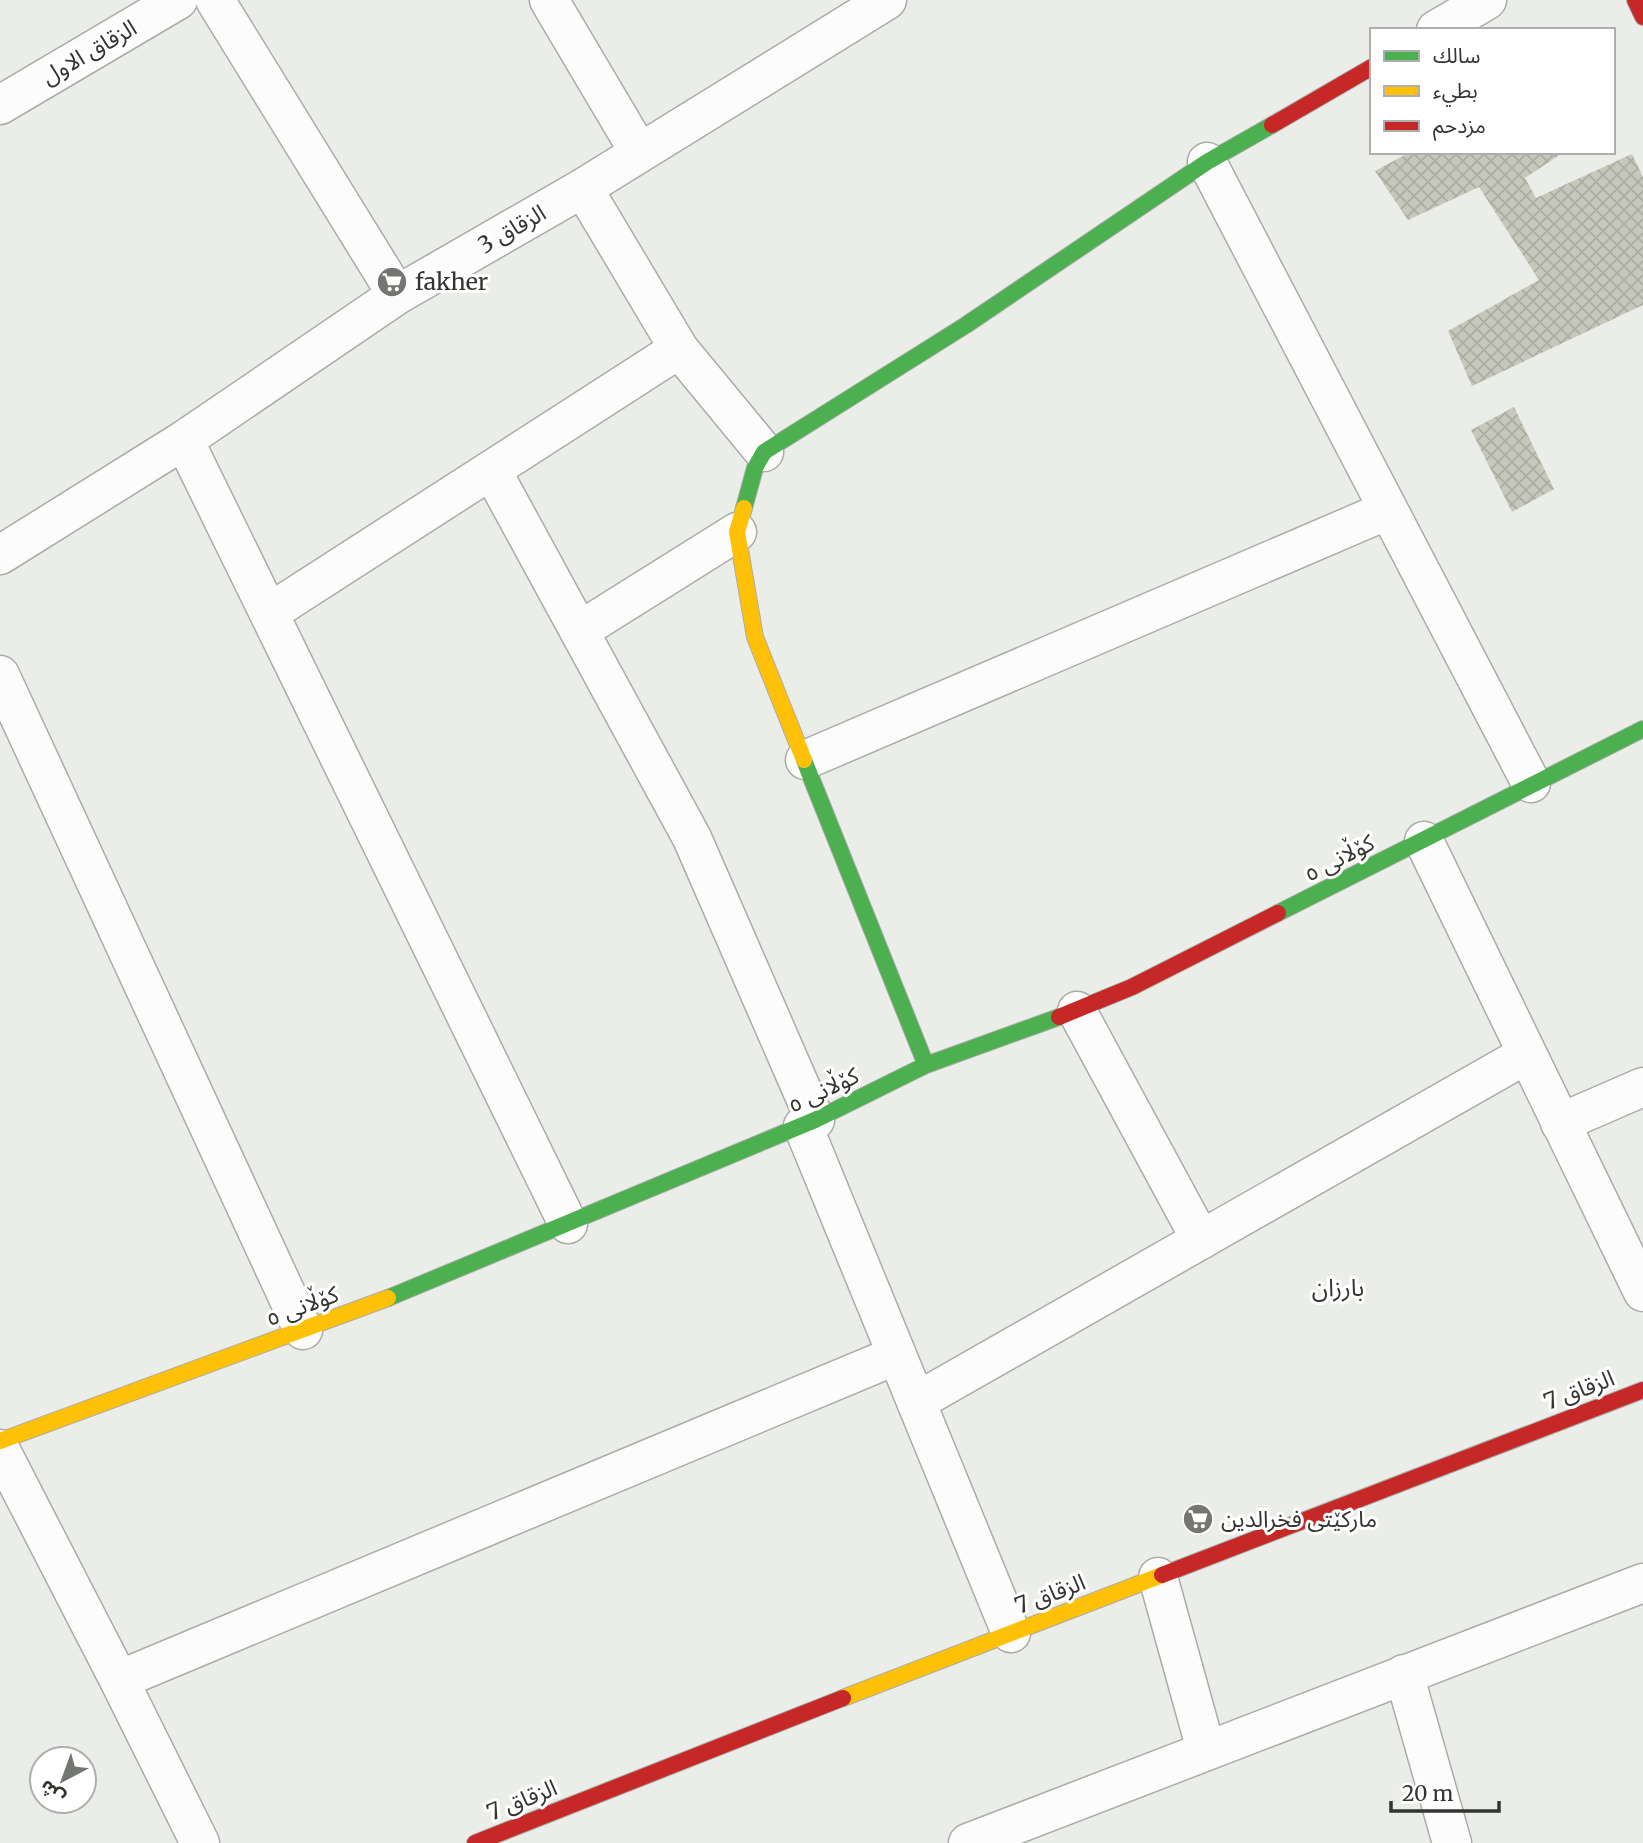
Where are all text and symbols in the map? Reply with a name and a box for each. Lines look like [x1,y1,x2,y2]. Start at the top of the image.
street label: الزقاق الاول [36,13,142,90]
legend [1370,28,1615,154]
text: سالك [1433,42,1480,69]
text: بطيء [1433,77,1478,107]
text: مزدحم [1433,112,1486,141]
street label: الزقاق 3 [473,198,551,259]
supermarket icon: fakher [375,265,409,299]
place label: fakher [415,267,488,296]
street label: کۆڵانی ٥ [1298,826,1379,888]
street label: کۆڵانی ٥ [782,1059,864,1119]
district label: بارزان [1312,1272,1364,1303]
street label: کۆڵانی ٥ [261,1277,343,1332]
street label: الزقاق 7 [1539,1363,1618,1416]
supermarket icon: مارکێتی فخرالدین [1181,1502,1215,1536]
place label: مارکێتی فخرالدین [1221,1504,1377,1533]
street label: الزقاق 7 [1010,1567,1089,1620]
north arrow [28,1745,98,1815]
scale bar [1391,1770,1500,1814]
street label: الزقاق 7 [482,1772,561,1827]
text: ش [34,1775,70,1810]
text: 20 m [1402,1780,1454,1807]

